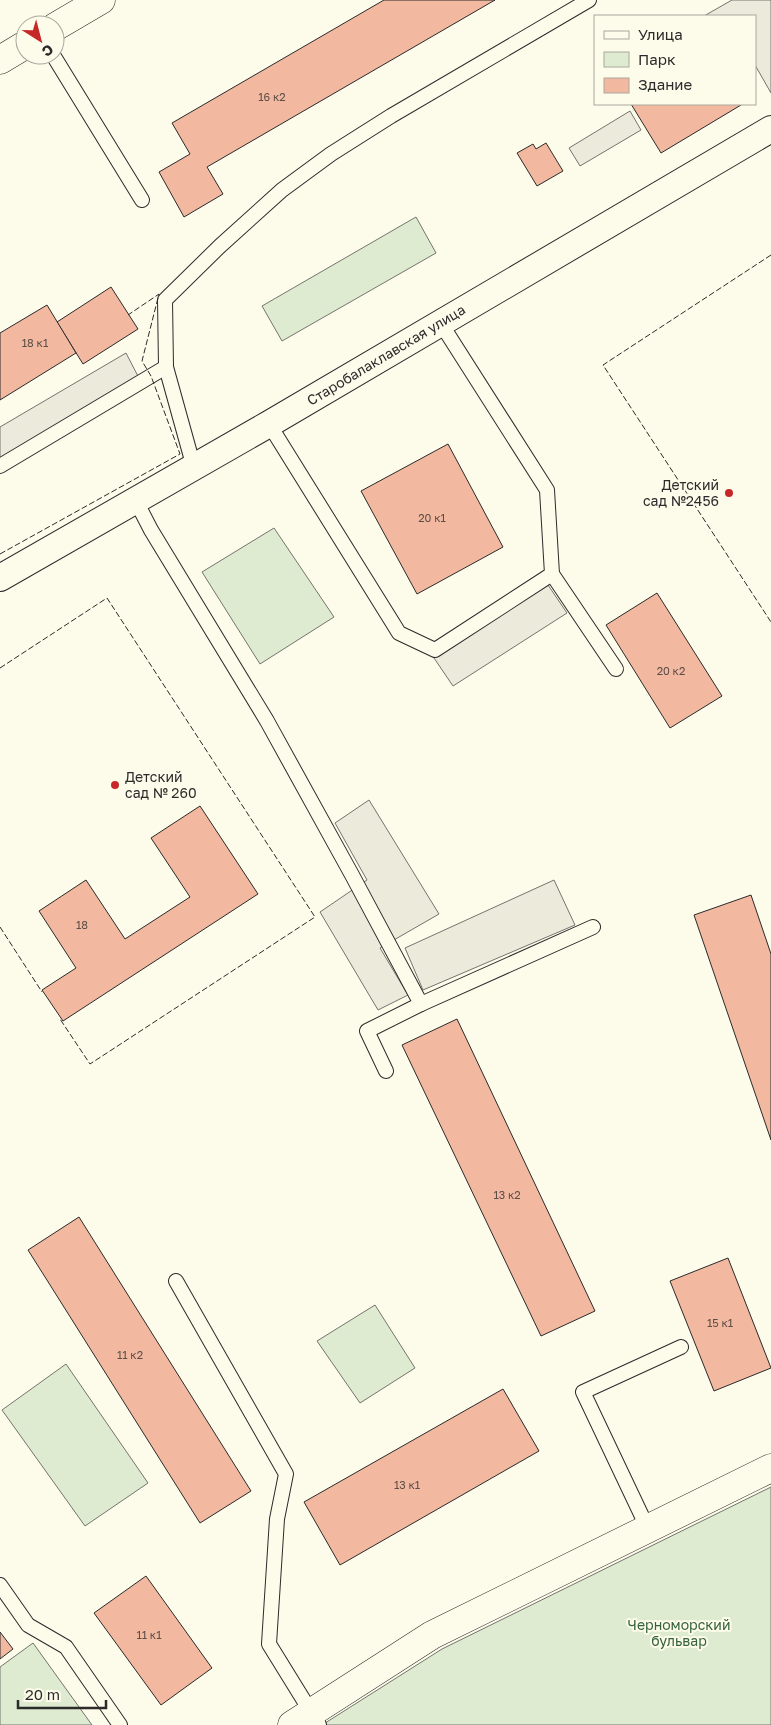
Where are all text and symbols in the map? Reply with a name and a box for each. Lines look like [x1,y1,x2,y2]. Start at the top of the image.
north arrow [15,15,65,65]
legend [594,15,756,105]
text: Улица [638,25,683,43]
text: С [39,41,57,61]
text: Парк [638,50,676,68]
text: Здание [638,75,692,93]
house number: 16 к2 [258,90,286,103]
street label: Старобалаклавская улица [304,301,468,409]
house number: 18 к1 [22,336,48,349]
place label: Детский сад №2456 [643,476,719,509]
marker: Детский сад №2456 [723,487,735,499]
house number: 20 к1 [418,511,446,524]
house number: 20 к2 [657,664,685,677]
place label: Детский сад № 260 [125,768,197,801]
marker: Детский сад № 260 [109,779,121,791]
house number: 18 [76,918,88,931]
house number: 13 к2 [493,1188,521,1201]
house number: 15 к1 [707,1316,733,1329]
house number: 11 к2 [117,1348,143,1361]
house number: 13 к1 [394,1478,420,1491]
park label: Черноморский бульвар [628,1616,730,1649]
house number: 11 к1 [136,1628,162,1641]
scale bar [18,1678,105,1710]
text: 20 m [25,1685,60,1703]

